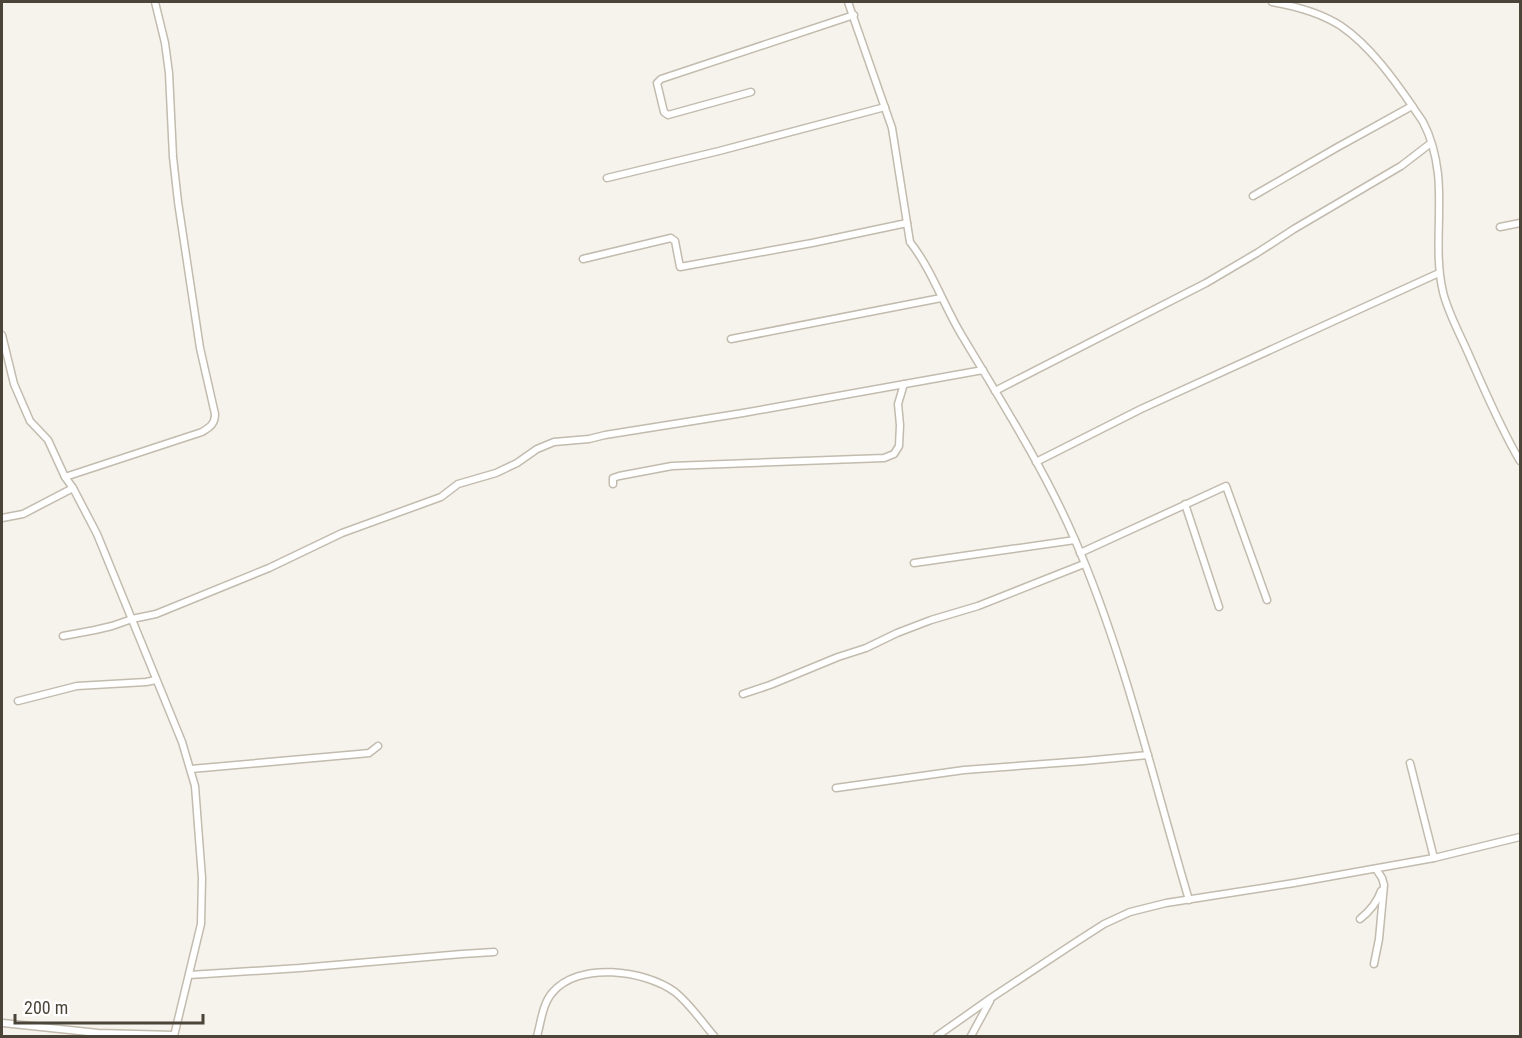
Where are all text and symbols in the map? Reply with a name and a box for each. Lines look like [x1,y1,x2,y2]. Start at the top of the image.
scale bar [15,987,202,1025]
text: 200 m [24,997,68,1018]

